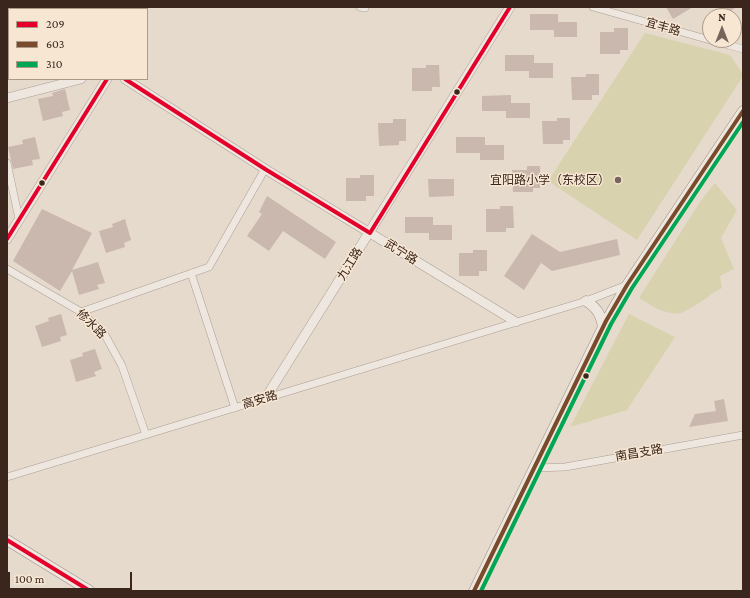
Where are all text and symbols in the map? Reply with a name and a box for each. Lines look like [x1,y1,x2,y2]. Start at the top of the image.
legend [8,8,148,80]
north arrow [702,8,742,48]
text: N [718,11,726,23]
street label: 宜丰路 [644,15,682,39]
text: 209 [46,17,65,31]
text: 603 [46,37,64,51]
text: 310 [46,57,62,71]
unlabelled marker [452,87,462,97]
place label: 宜阳路小学（东校区） [490,173,610,187]
marker: 宜阳路小学（东校区） [613,175,623,185]
unlabelled marker [37,178,47,188]
street label: 武宁路 [382,236,420,268]
street label: 九江路 [334,245,366,283]
street label: 修水路 [73,306,109,342]
unlabelled marker [581,371,591,381]
street label: 高安路 [241,388,279,412]
street label: 南昌支路 [614,442,664,464]
scale bar [10,564,134,590]
text: 100 m [15,572,44,586]

